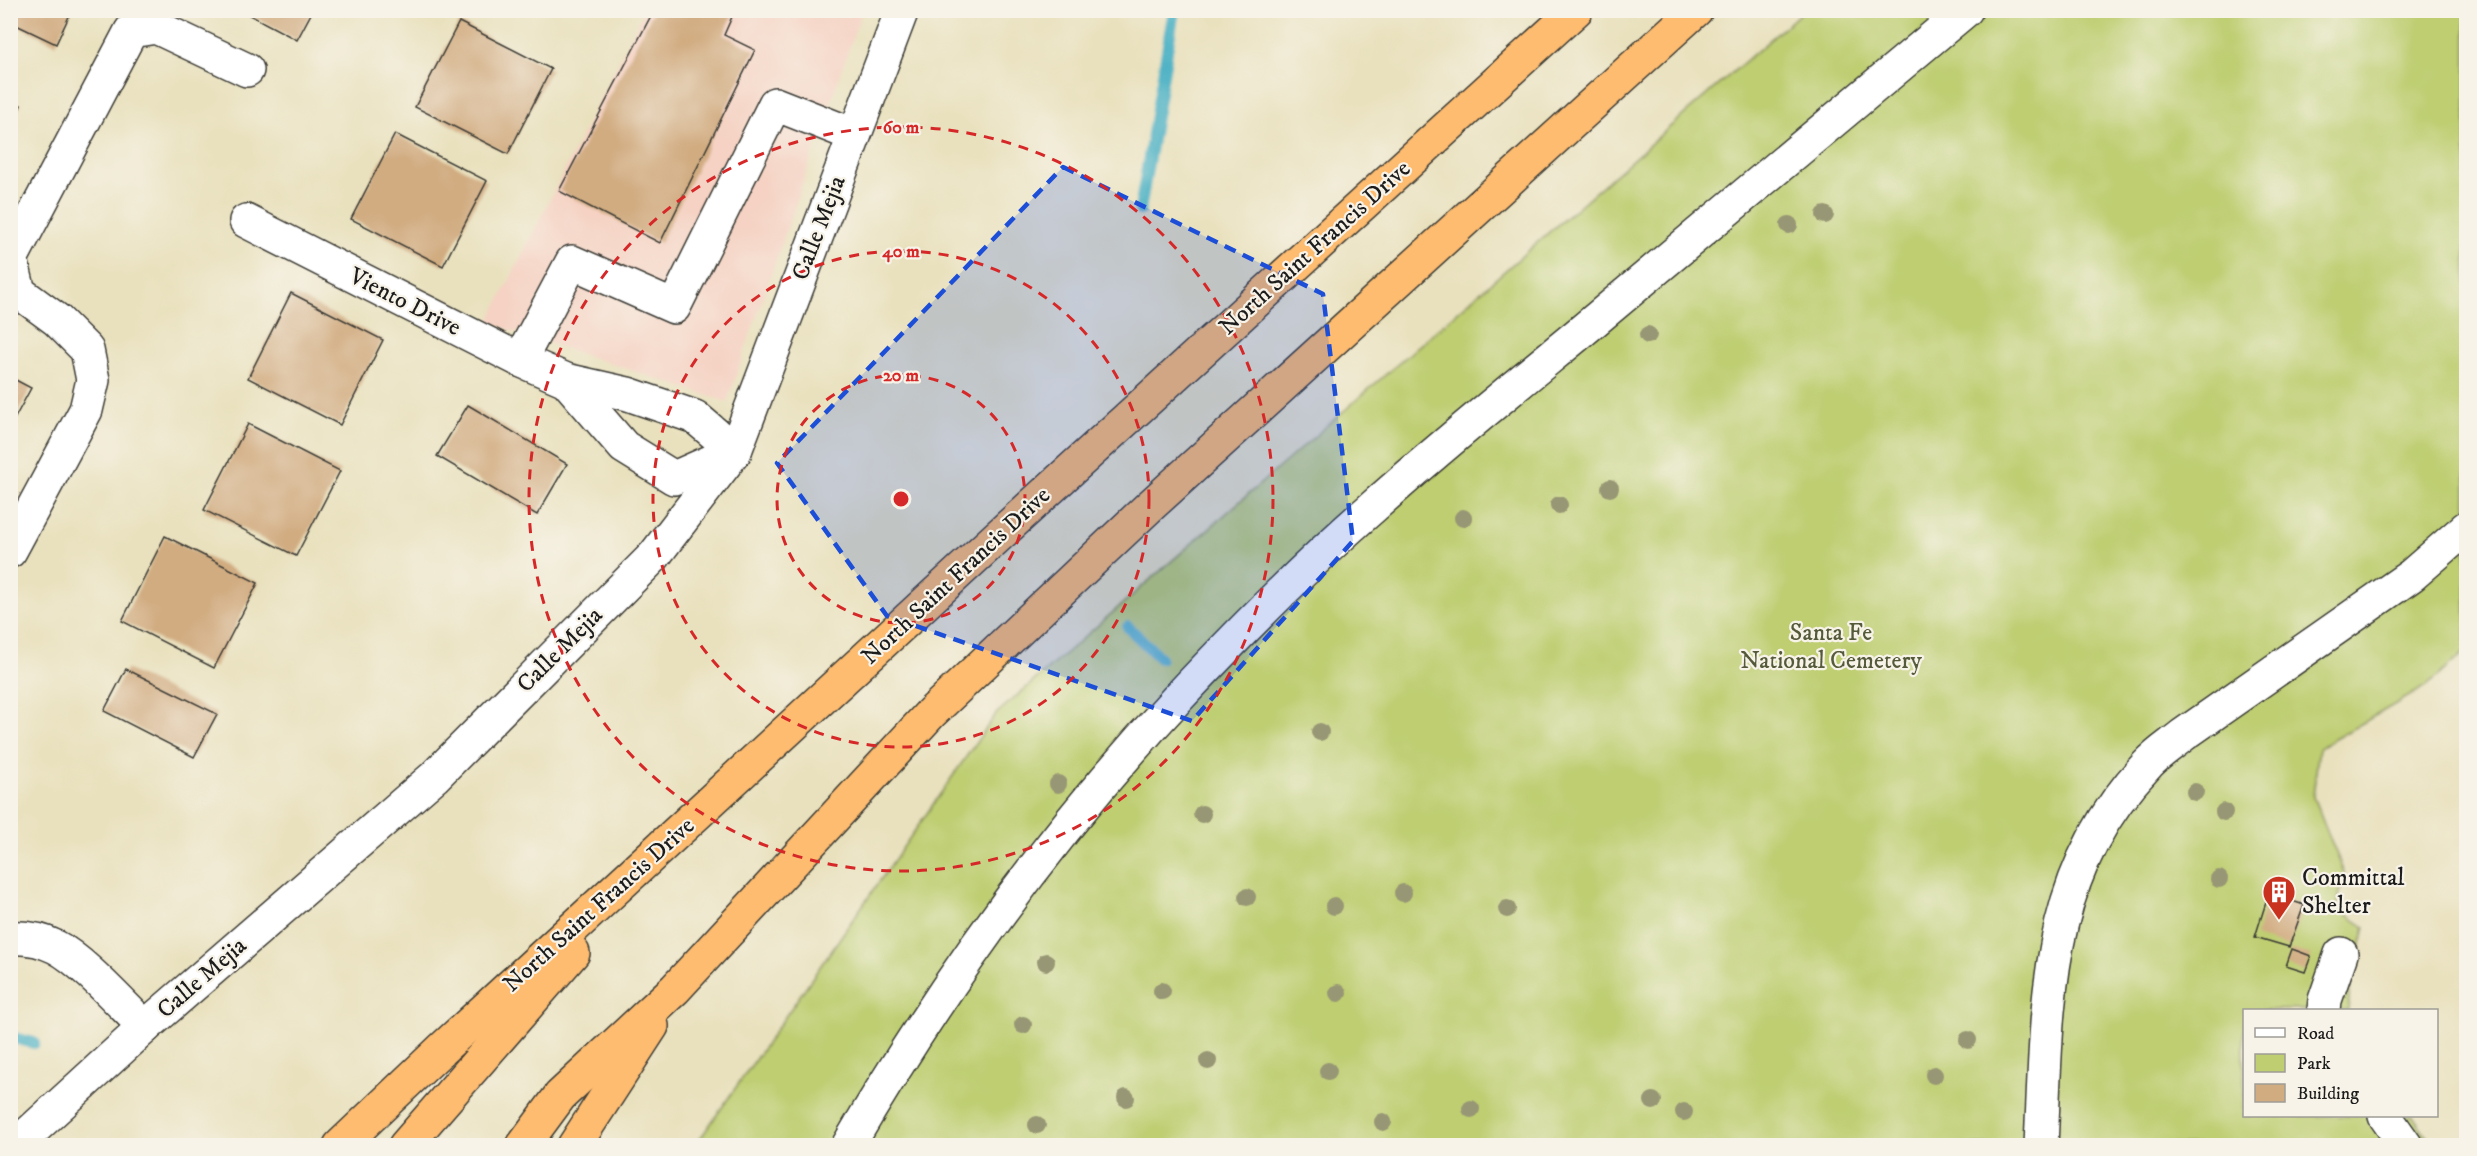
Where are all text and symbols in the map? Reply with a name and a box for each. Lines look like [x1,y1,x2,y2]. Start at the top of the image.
text: 60 m [883,117,920,139]
street label: North Saint Francis Drive [1213,154,1417,342]
street label: Calle Mejia [785,171,853,284]
text: 40 m [881,241,920,263]
street label: Viento Drive [343,261,466,343]
text: 20 m [883,365,919,387]
street label: North Saint Francis Drive [855,481,1057,671]
centre of rings [891,489,911,509]
street label: Calle Mejia [511,600,610,699]
park label: Santa Fe National Cemetery [1740,618,1922,676]
street label: North Saint Francis Drive [497,811,701,999]
place label: Committal Shelter [2302,863,2405,921]
building icon: Committal Shelter [2261,874,2297,921]
street label: Calle Mejia [151,930,254,1025]
legend [2243,1009,2438,1117]
text: Road [2297,1023,2334,1045]
text: Park [2297,1053,2331,1075]
text: Building [2297,1083,2359,1105]

